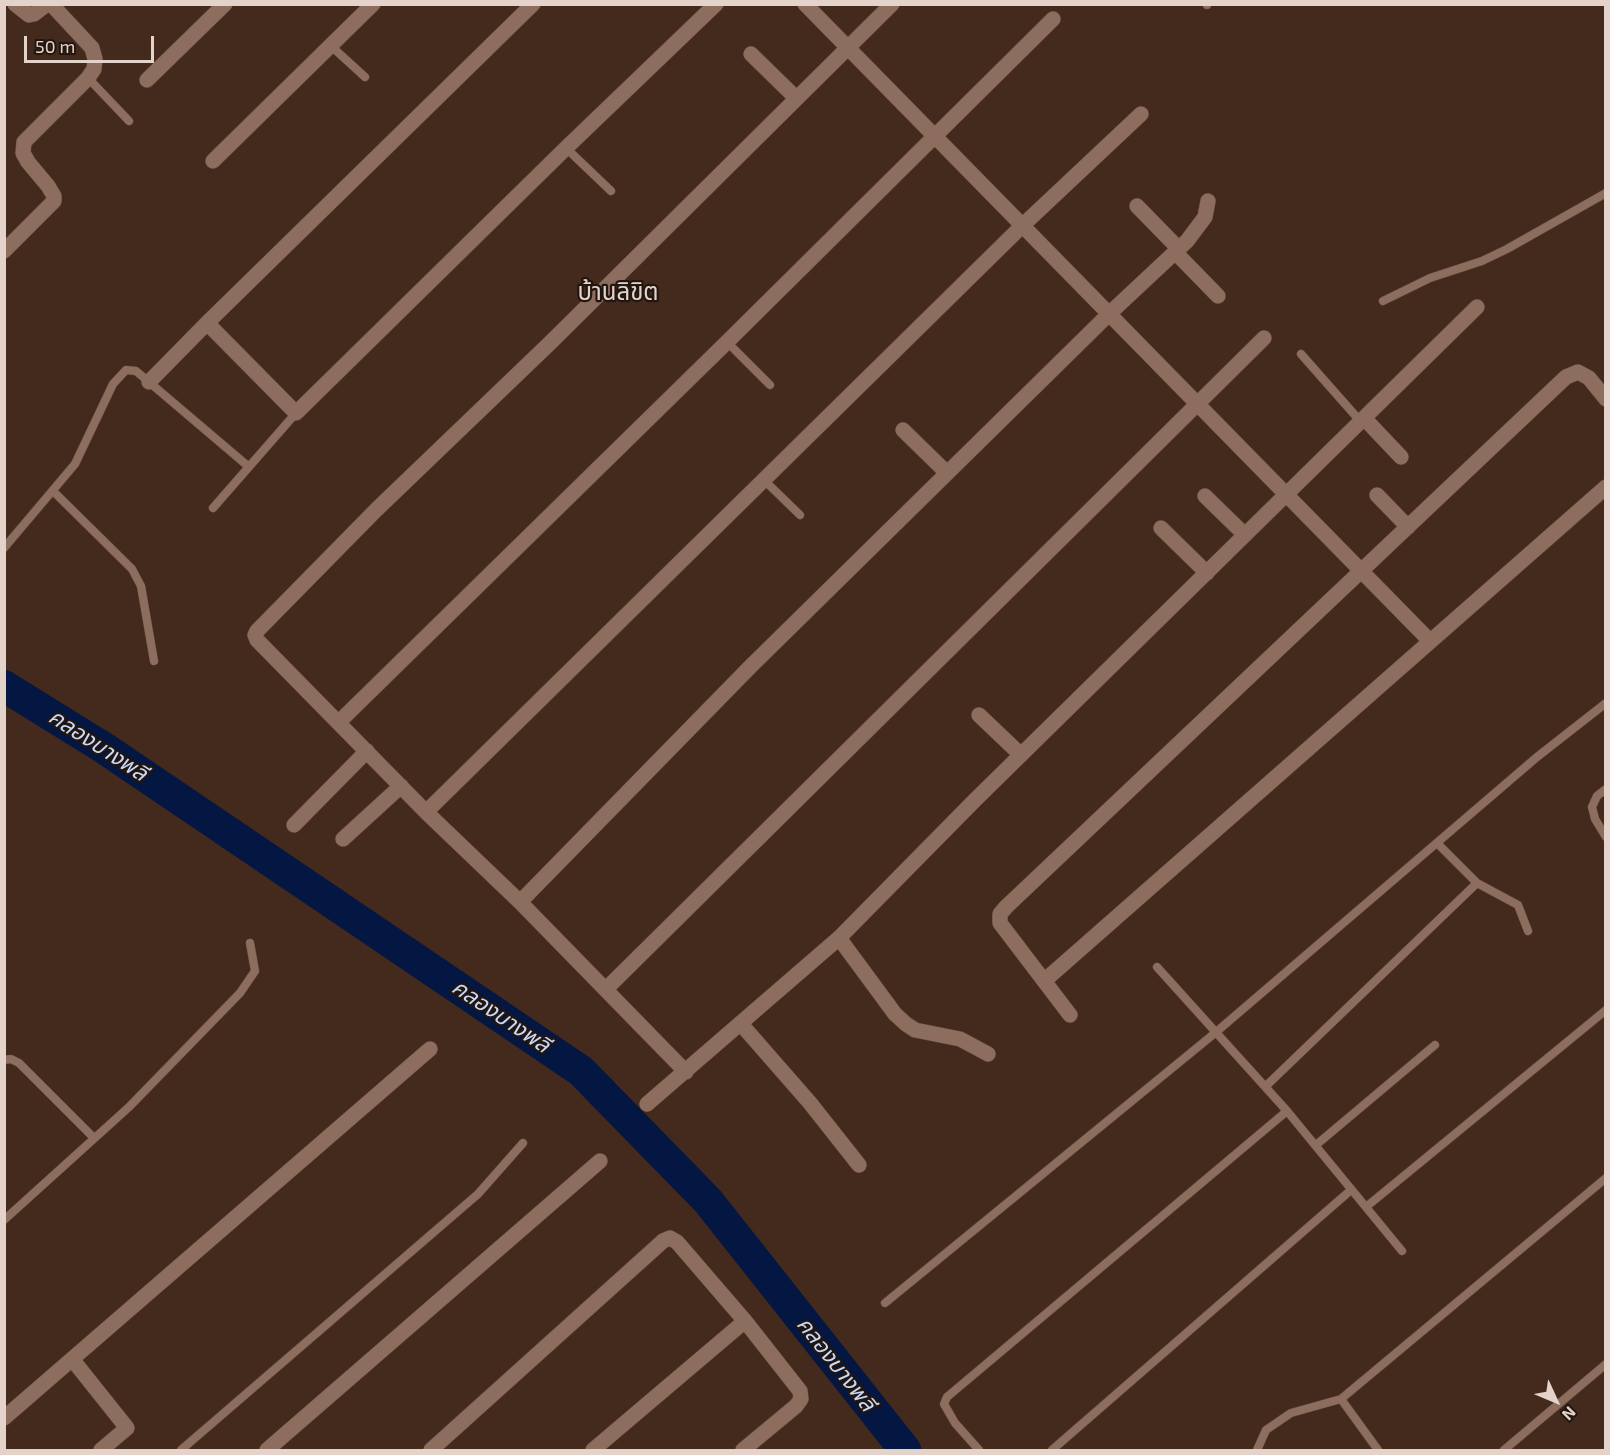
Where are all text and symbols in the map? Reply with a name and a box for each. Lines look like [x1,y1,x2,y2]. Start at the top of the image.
scale bar [27,24,158,62]
text: 50 m [35,35,75,57]
district label: บ้านลิขิต [577,278,659,306]
water label: คลองบางพลี [44,703,152,787]
water label: คลองบางพลี [447,974,555,1058]
water label: คลองบางพลี [791,1312,881,1416]
north arrow [1526,1371,1586,1431]
text: N [1558,1403,1580,1425]

